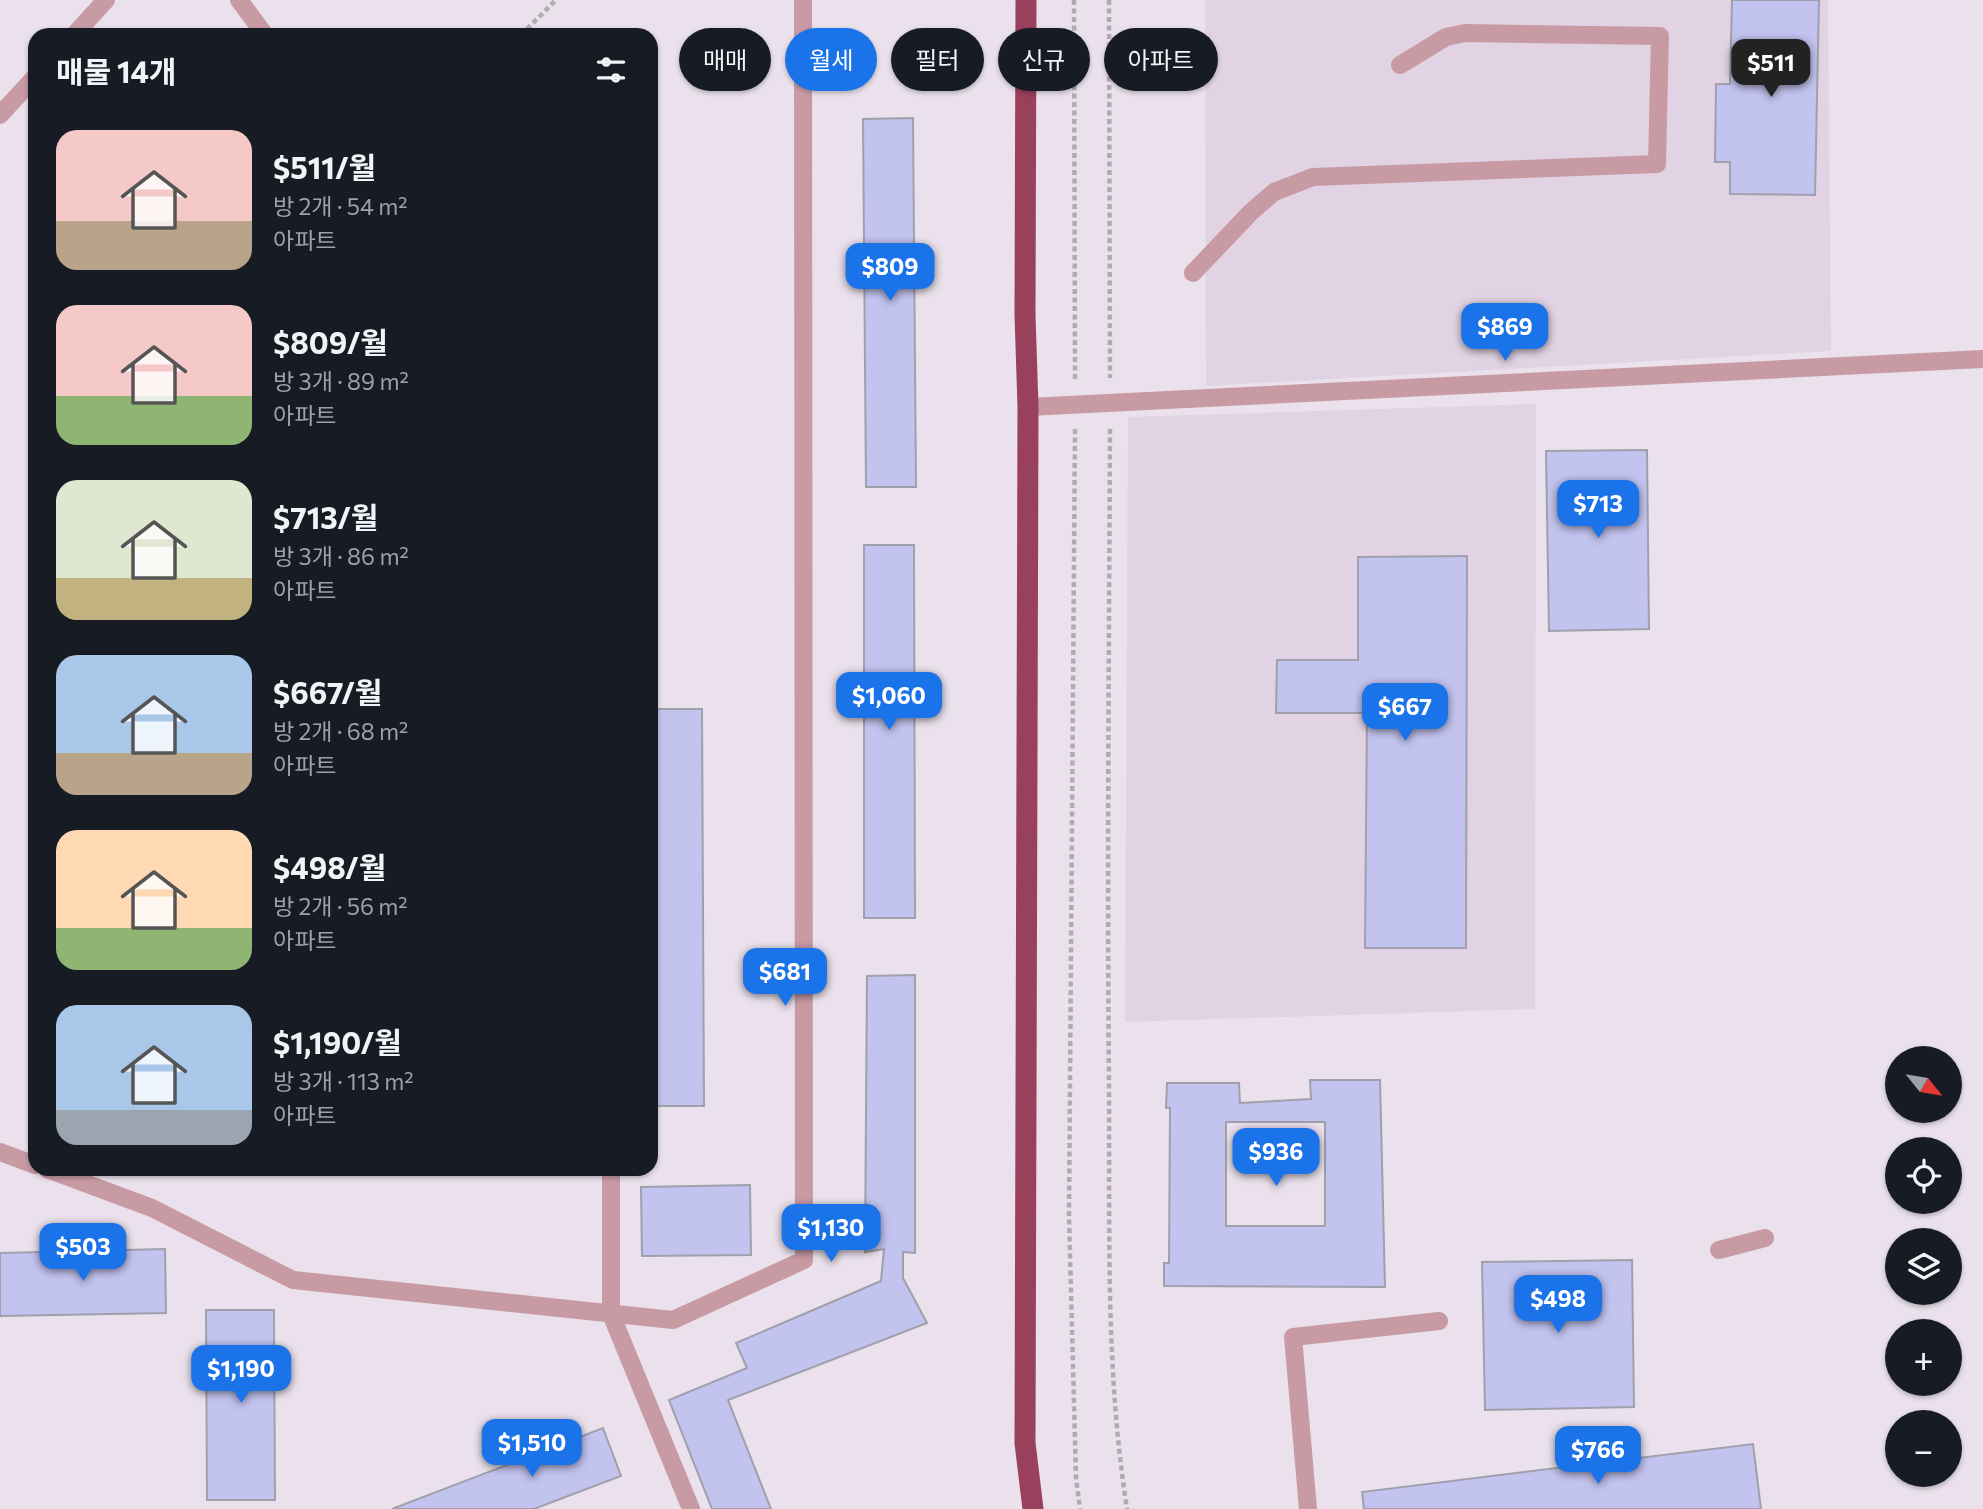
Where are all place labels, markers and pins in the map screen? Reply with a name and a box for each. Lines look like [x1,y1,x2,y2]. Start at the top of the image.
pin: $511 [1730,40,1812,99]
pin: $809 [849,244,931,303]
pin: $869 [1464,304,1546,363]
pin: $713 [1557,480,1639,540]
pin: $1,060 [832,672,946,732]
pin: $667 [1364,684,1446,743]
pin: $681 [744,948,826,1008]
pin: $936 [1235,1128,1317,1188]
pin: $1,130 [774,1204,888,1264]
pin: $503 [42,1224,124,1283]
pin: $498 [1517,1276,1599,1335]
pin: $1,190 [184,1346,298,1405]
pin: $1,510 [475,1420,589,1479]
pin: $766 [1557,1426,1639,1486]

